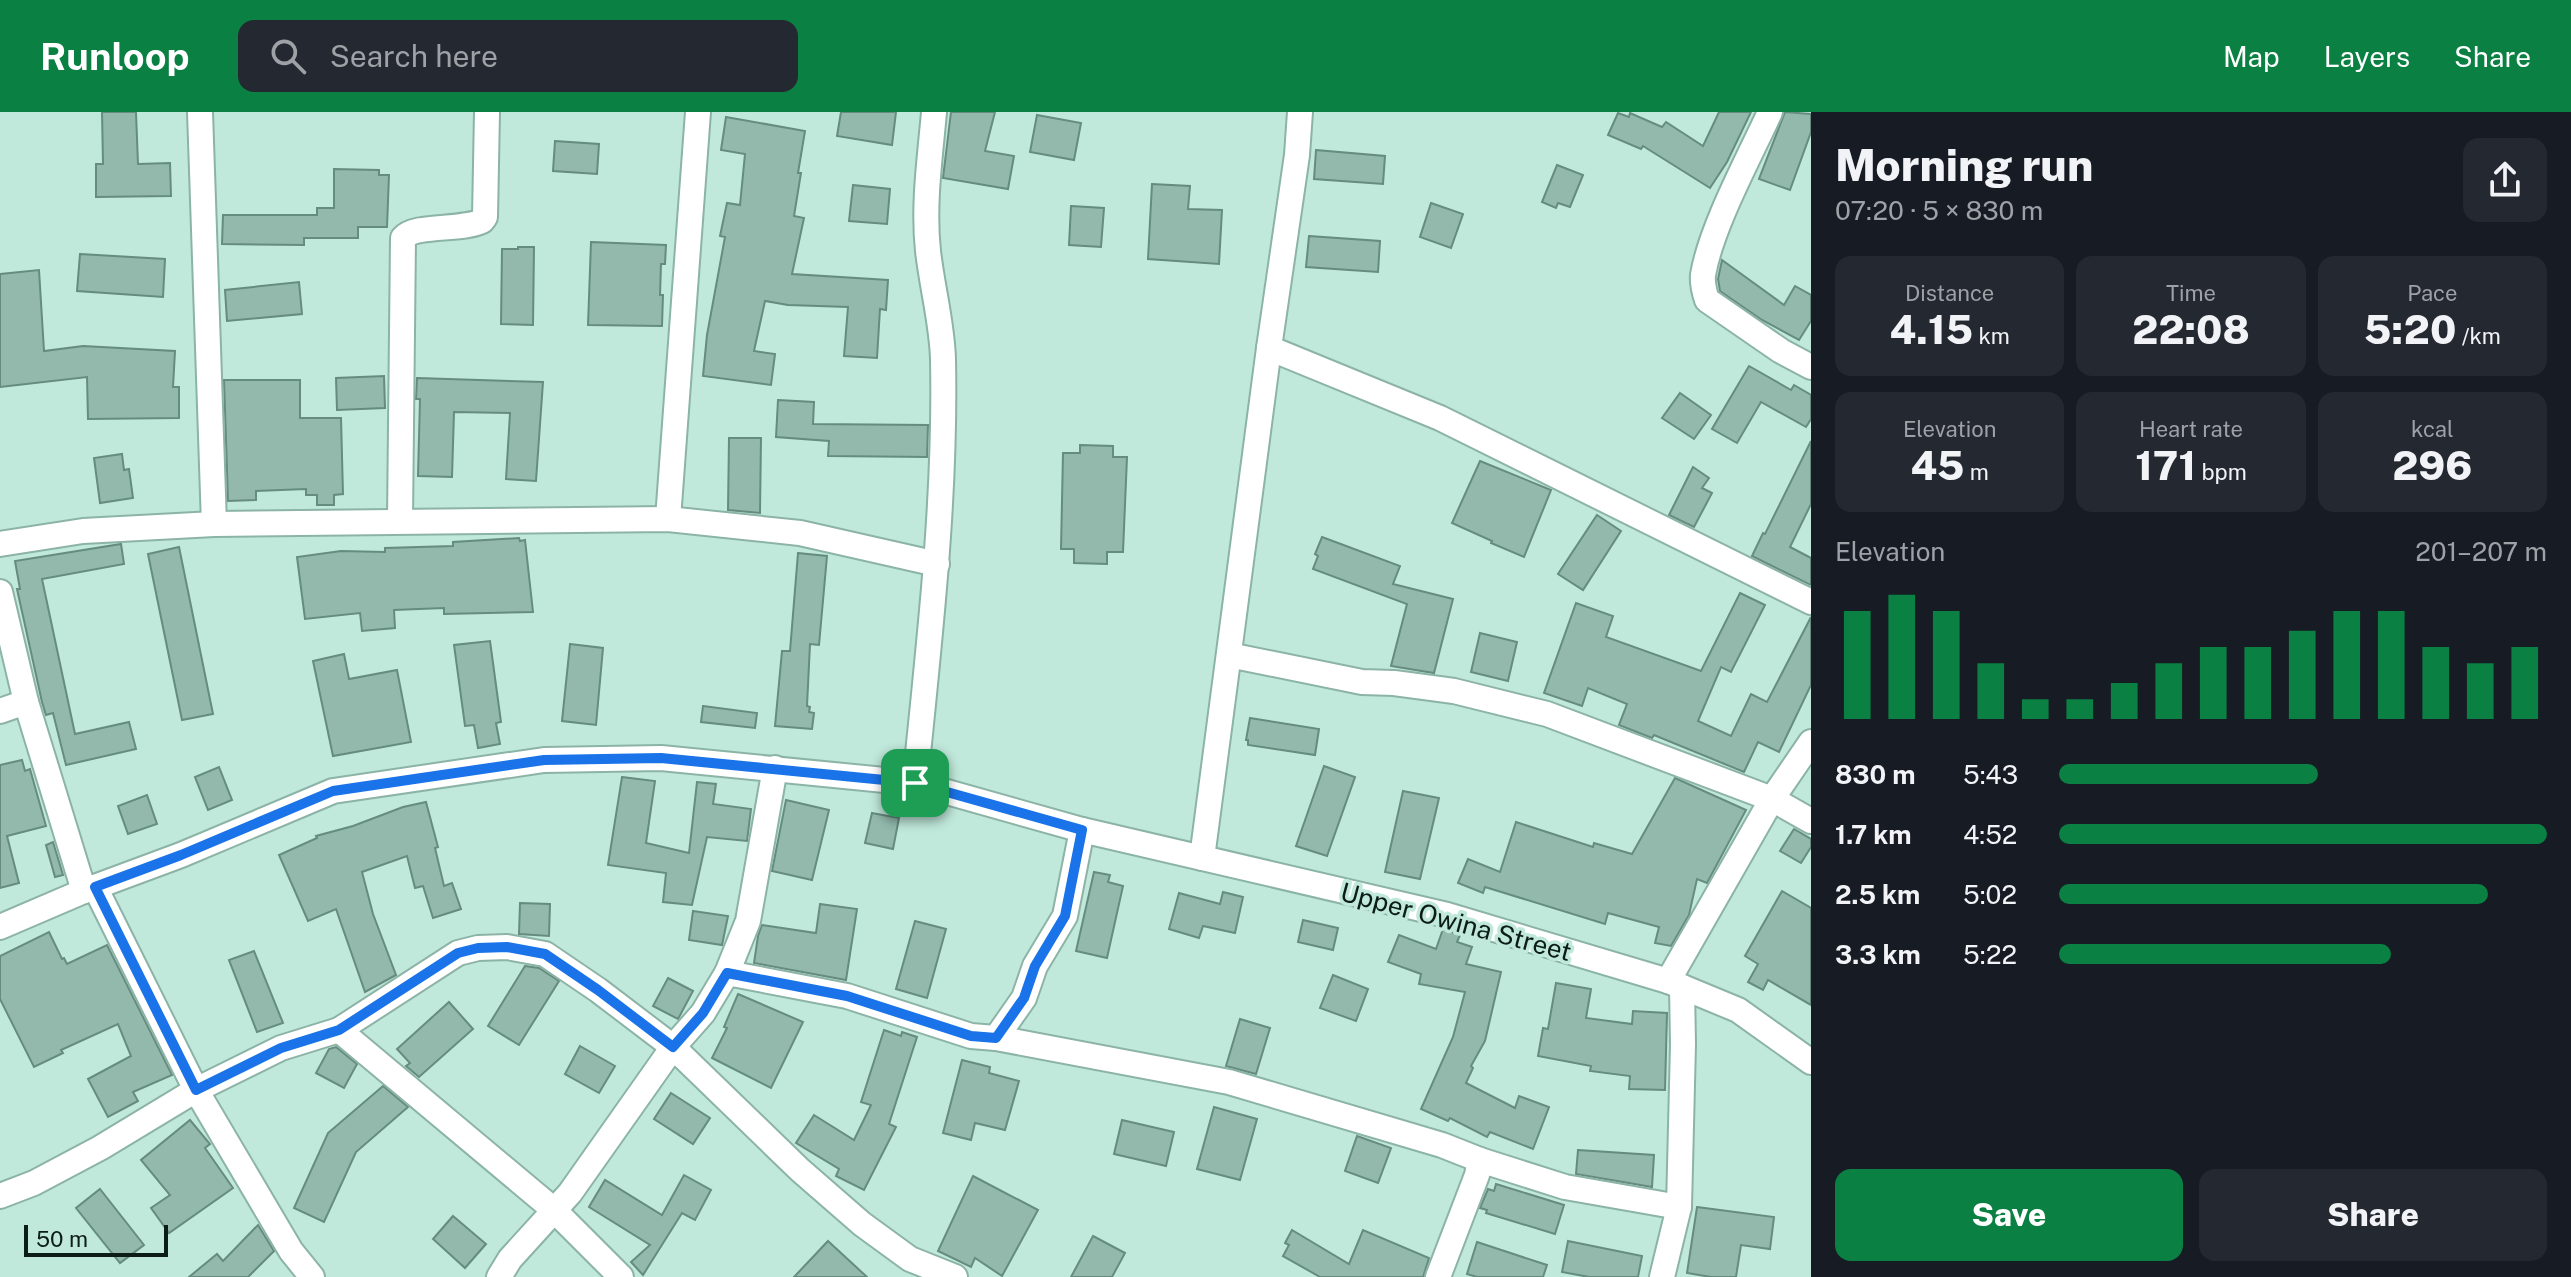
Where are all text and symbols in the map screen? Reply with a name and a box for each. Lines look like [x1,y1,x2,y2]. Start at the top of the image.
search box [238,20,798,92]
text: Runloop [40,34,190,79]
icon: search [266,34,310,78]
text: Search here [330,38,498,74]
text: Map [2223,40,2280,73]
text: Layers [2324,40,2410,73]
text: Share [2454,40,2531,73]
button: share [2463,138,2547,222]
text: Morning run [1835,139,2093,191]
text: 07:20 · 5 × 830 m [1835,195,2043,226]
text: Distance [1905,280,1994,306]
text: Time [2166,280,2216,306]
text: Pace [2407,280,2457,306]
text: 4.15 [1890,306,1973,353]
text: 22:08 [2132,306,2250,353]
text: 5:20 [2364,306,2456,353]
text: km [1973,323,2010,349]
text: /km [2456,323,2501,349]
text: Elevation [1903,416,1996,442]
text: Heart rate [2139,416,2243,442]
text: kcal [2411,416,2454,442]
text: 45 [1911,442,1964,489]
text: 171 [2135,442,2196,489]
text: 296 [2392,442,2472,489]
text: m [1964,459,1989,485]
text: bpm [2196,459,2247,485]
text: Elevation [1835,536,1945,567]
text: 201–207 m [2415,536,2547,567]
pin [881,749,949,817]
text: 830 m [1835,759,1915,790]
text: 5:43 [1963,759,2018,790]
icon: arrive [893,761,937,805]
text: 1.7 km [1835,819,1912,850]
text: 4:52 [1963,819,2017,850]
street label: Upper Owina Street [1337,876,1575,967]
text: 2.5 km [1835,879,1920,910]
text: 5:02 [1963,879,2017,910]
text: 3.3 km [1835,939,1921,970]
text: 5:22 [1963,939,2017,970]
button: Save [1835,1169,2183,1261]
button: Share [2199,1169,2547,1261]
scale bar [24,1221,168,1257]
text: 50 m [36,1226,88,1252]

